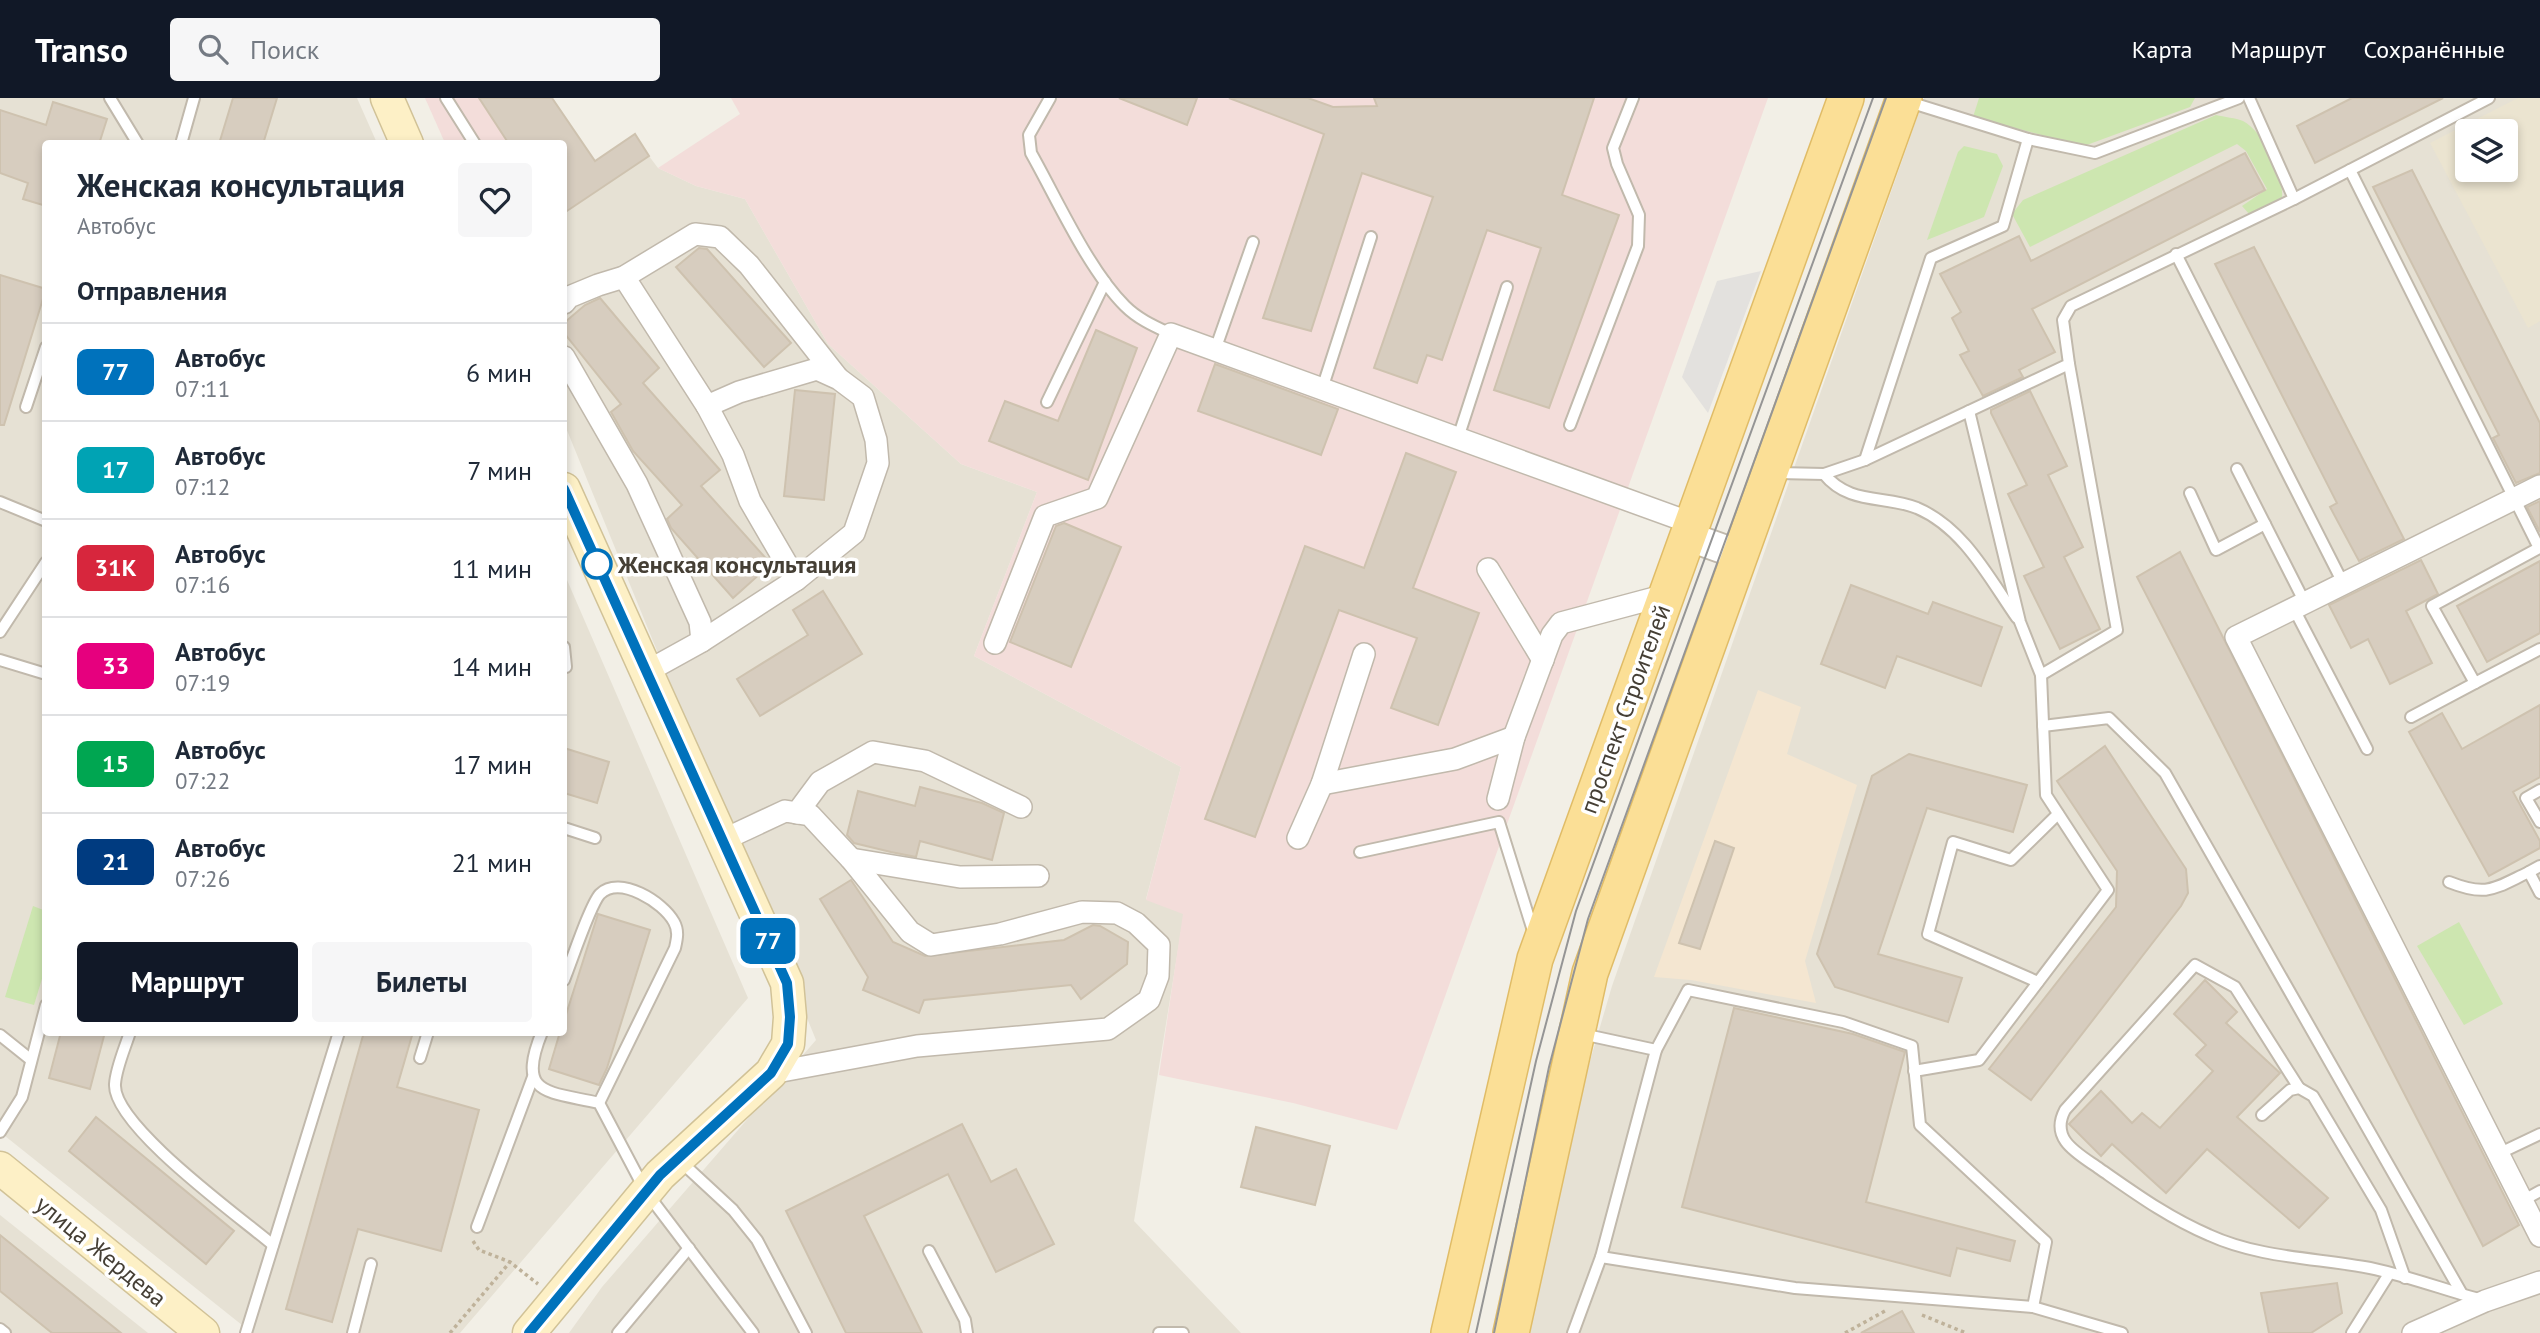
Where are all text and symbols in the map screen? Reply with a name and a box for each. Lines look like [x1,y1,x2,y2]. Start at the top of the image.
search box [170,18,660,81]
text: Transo [35,28,128,71]
icon: search [194,30,232,68]
text: Поиск [250,33,319,66]
text: Карта [2132,34,2192,65]
text: Маршрут [2230,34,2325,65]
text: Сохранённые [2363,34,2505,65]
map controls [2455,119,2518,182]
button: layers [2455,119,2518,182]
text: Женская консультация [77,163,405,206]
button: heart [458,163,532,237]
text: Автобус [77,211,156,240]
text: Отправления [77,274,227,307]
text: Автобус [175,341,266,374]
text: 77 [102,356,129,387]
text: 6 мин [466,356,532,389]
text: 07:11 [175,374,230,403]
text: Автобус [175,439,266,472]
text: 17 [102,454,129,485]
text: 7 мин [467,454,532,487]
text: 07:12 [175,472,230,501]
text: Автобус [175,537,266,570]
marker: Женская консультация [582,549,612,579]
place label: Женская консультация [617,549,856,580]
text: 31К [94,552,137,583]
text: 11 мин [452,552,532,585]
text: 07:16 [175,570,230,599]
street label: проспект Строителей [1573,600,1677,818]
text: Автобус [175,635,266,668]
text: 33 [102,650,129,681]
text: 14 мин [452,650,532,683]
text: 07:19 [175,668,230,697]
text: Автобус [175,733,266,766]
text: 15 [102,748,129,779]
text: 17 мин [453,748,532,781]
text: 07:22 [175,766,230,795]
text: Автобус [175,831,266,864]
text: 21 [102,846,129,877]
text: 21 мин [452,846,532,879]
text: 07:26 [175,864,230,893]
line badge: 77 [736,918,800,964]
text: 77 [754,925,782,956]
button: Маршрут [77,942,298,1022]
button: Билеты [312,942,532,1022]
street label: улица Жердева [29,1189,173,1313]

